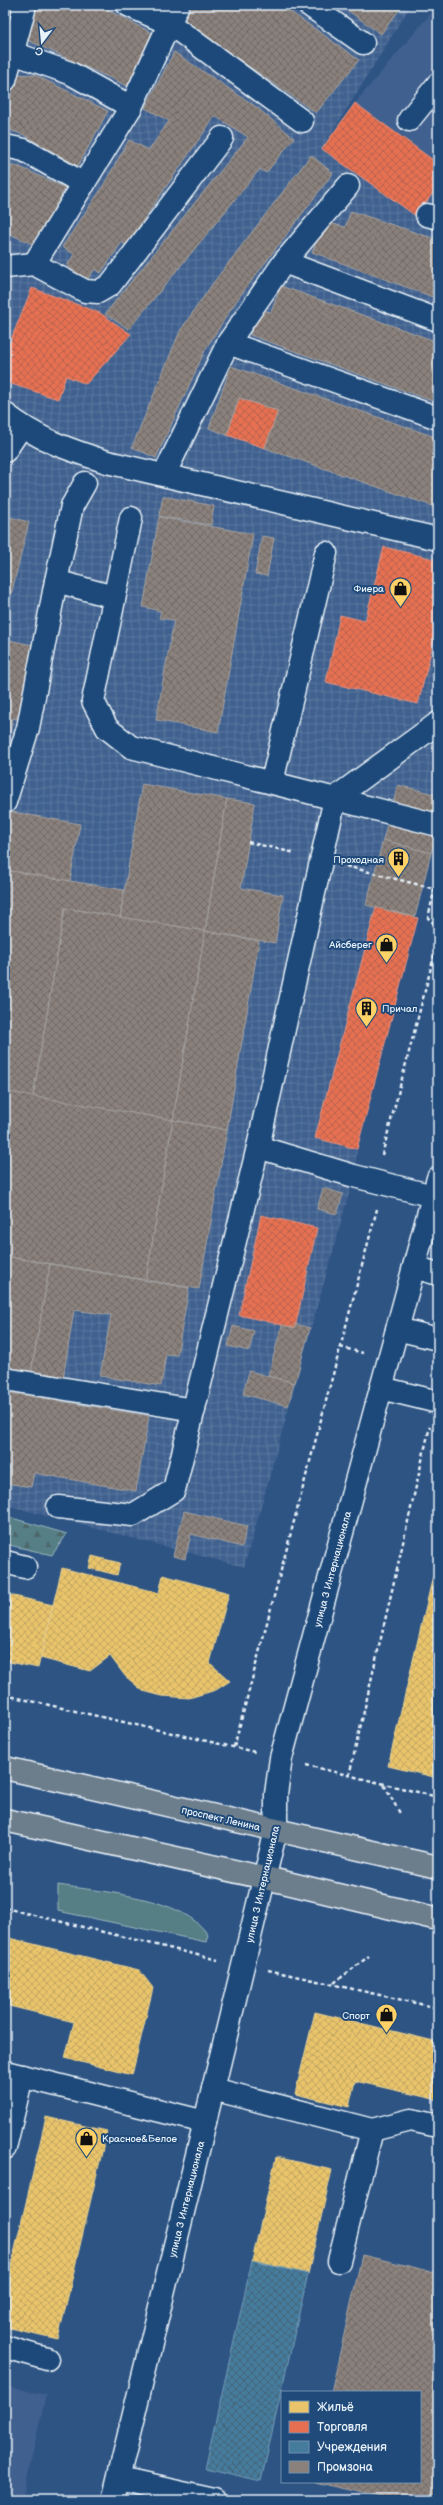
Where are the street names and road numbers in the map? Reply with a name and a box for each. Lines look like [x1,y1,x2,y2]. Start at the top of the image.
street label: улица 3 Интернационала [312,1510,354,1629]
street label: проспект Ленина [180,1804,261,1834]
street label: улица 3 Интернационала [244,1825,282,1944]
street label: улица 3 Интернационала [167,2140,207,2259]

